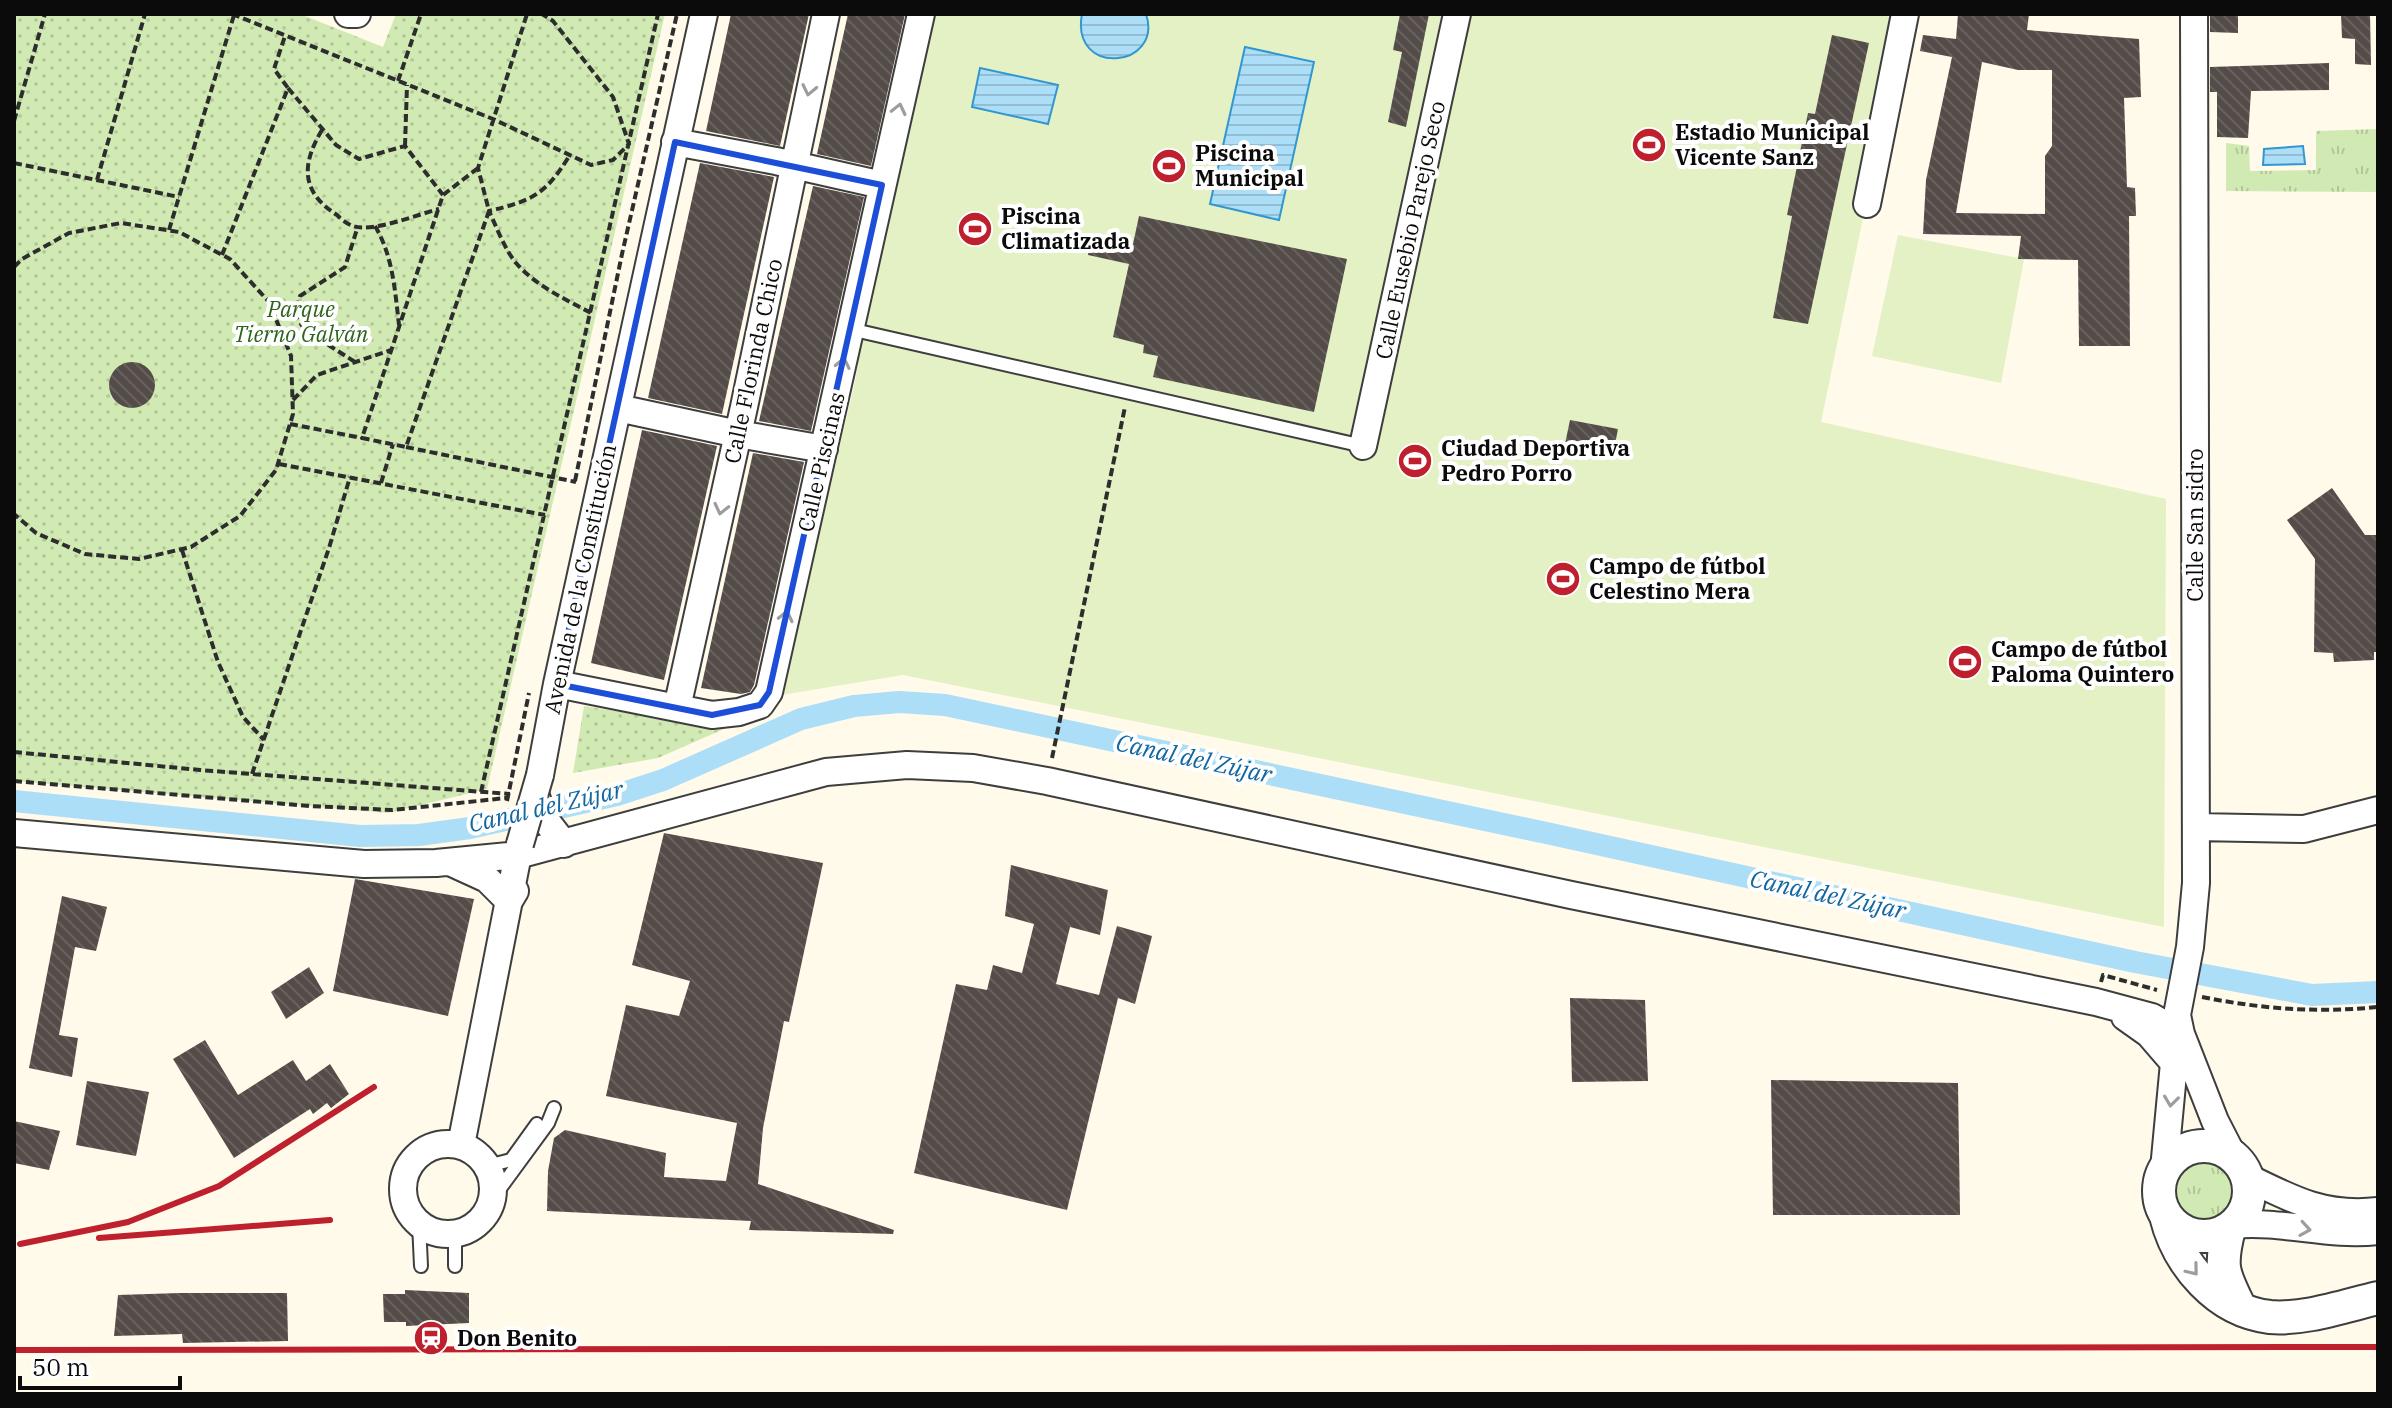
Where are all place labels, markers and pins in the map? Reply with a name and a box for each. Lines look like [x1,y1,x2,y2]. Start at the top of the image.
place label: Estadio Municipal Vicente Sanz [1675,117,1869,171]
sports icon: Estadio Municipal Vicente Sanz [1630,126,1668,164]
place label: Piscina Municipal [1195,138,1304,192]
sports icon: Piscina Municipal [1150,147,1188,185]
place label: Piscina Climatizada [1001,201,1130,255]
sports icon: Piscina Climatizada [956,210,994,248]
place label: Ciudad Deportiva Pedro Porro [1441,433,1630,487]
sports icon: Ciudad Deportiva Pedro Porro [1396,442,1434,480]
place label: Campo de fútbol Celestino Mera [1589,551,1766,605]
sports icon: Campo de fútbol Celestino Mera [1544,560,1582,598]
place label: Campo de fútbol Paloma Quintero [1991,634,2174,688]
sports icon: Campo de fútbol Paloma Quintero [1946,643,1984,681]
station icon: Don Benito [412,1319,450,1357]
place label: Don Benito [457,1323,577,1352]

